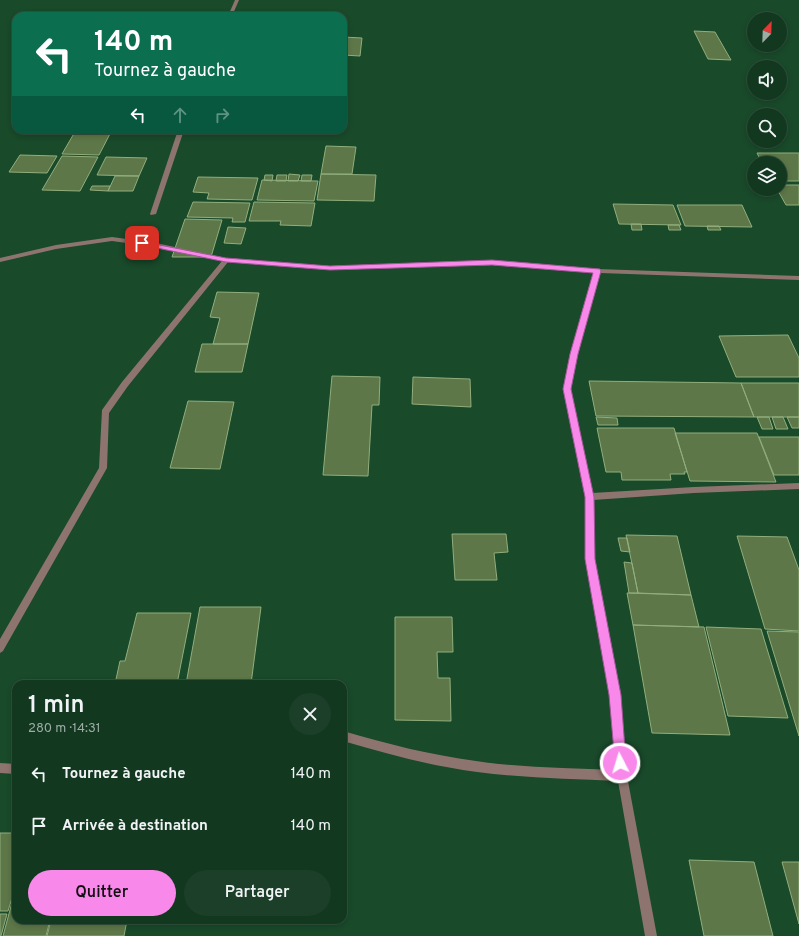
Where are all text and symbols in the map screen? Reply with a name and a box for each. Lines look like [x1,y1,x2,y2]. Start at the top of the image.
north arrow [747,12,787,52]
map controls [747,12,787,196]
text: 140 m [94,25,173,61]
icon: left [28,28,80,80]
text: Tournez à gauche [94,60,236,83]
button: sound [747,60,787,100]
icon: left [127,104,149,126]
icon: ahead [169,104,191,126]
icon: right [211,104,233,126]
button: search [747,108,787,148]
button: layers [747,156,787,196]
pin [125,226,159,260]
icon: arrive [131,232,153,254]
text: 1 min [28,691,85,721]
button: close [289,693,331,735]
text: 280 m · 14:31 [28,721,101,737]
position arrow [599,742,641,784]
icon: left [28,763,50,785]
text: Tournez à gauche [62,765,186,784]
text: 140 m [291,765,331,784]
icon: arrive [28,815,50,837]
text: Arrivée à destination [62,817,208,836]
text: 140 m [291,817,331,836]
button: Quitter [28,870,176,916]
button: Partager [184,870,331,916]

